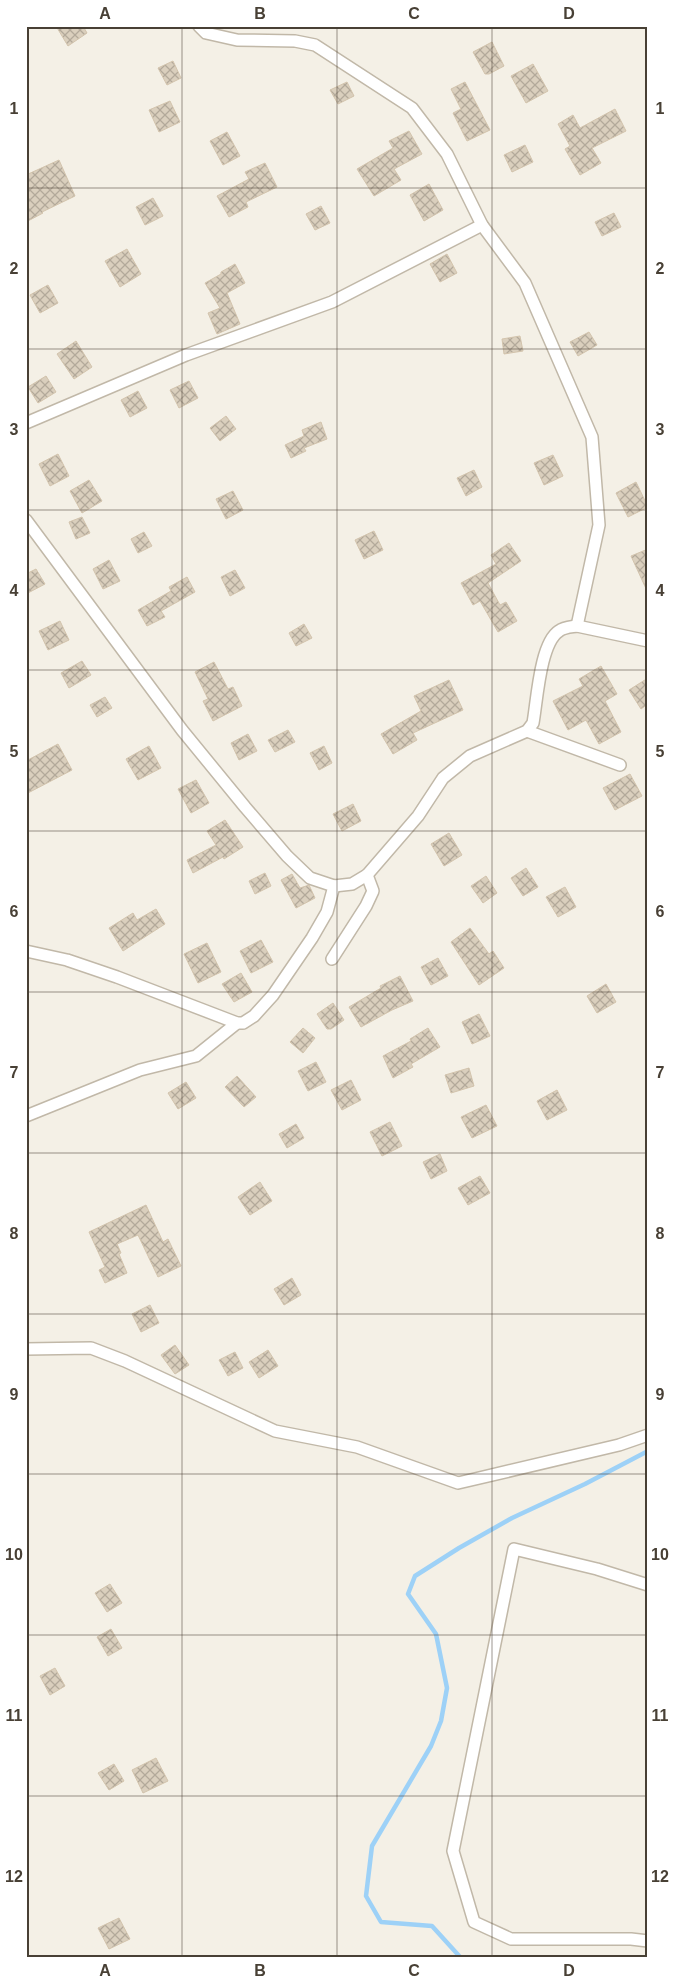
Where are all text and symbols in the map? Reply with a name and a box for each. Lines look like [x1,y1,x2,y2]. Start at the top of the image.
text: A [99,5,111,22]
text: B [254,5,266,22]
text: C [408,5,420,22]
text: D [563,5,575,22]
text: 1 [10,100,19,117]
text: 1 [656,100,665,117]
text: 2 [10,260,19,277]
text: 2 [656,260,665,277]
text: 3 [10,421,19,438]
text: 3 [656,421,665,438]
text: 4 [10,582,19,599]
text: 4 [656,582,665,599]
text: 5 [10,743,19,760]
text: 5 [656,743,665,760]
text: 6 [10,903,19,920]
text: 6 [656,903,665,920]
text: 7 [10,1064,19,1081]
text: 7 [656,1064,665,1081]
text: 8 [10,1225,19,1242]
text: 8 [656,1225,665,1242]
text: 9 [10,1386,19,1403]
text: 9 [656,1386,665,1403]
text: 10 [5,1546,23,1563]
text: 10 [651,1546,669,1563]
text: 11 [6,1707,23,1724]
text: 11 [652,1707,669,1724]
text: 12 [5,1868,23,1885]
text: 12 [651,1868,669,1885]
text: A [99,1962,111,1979]
text: B [254,1962,266,1979]
text: C [408,1962,420,1979]
text: D [563,1962,575,1979]

